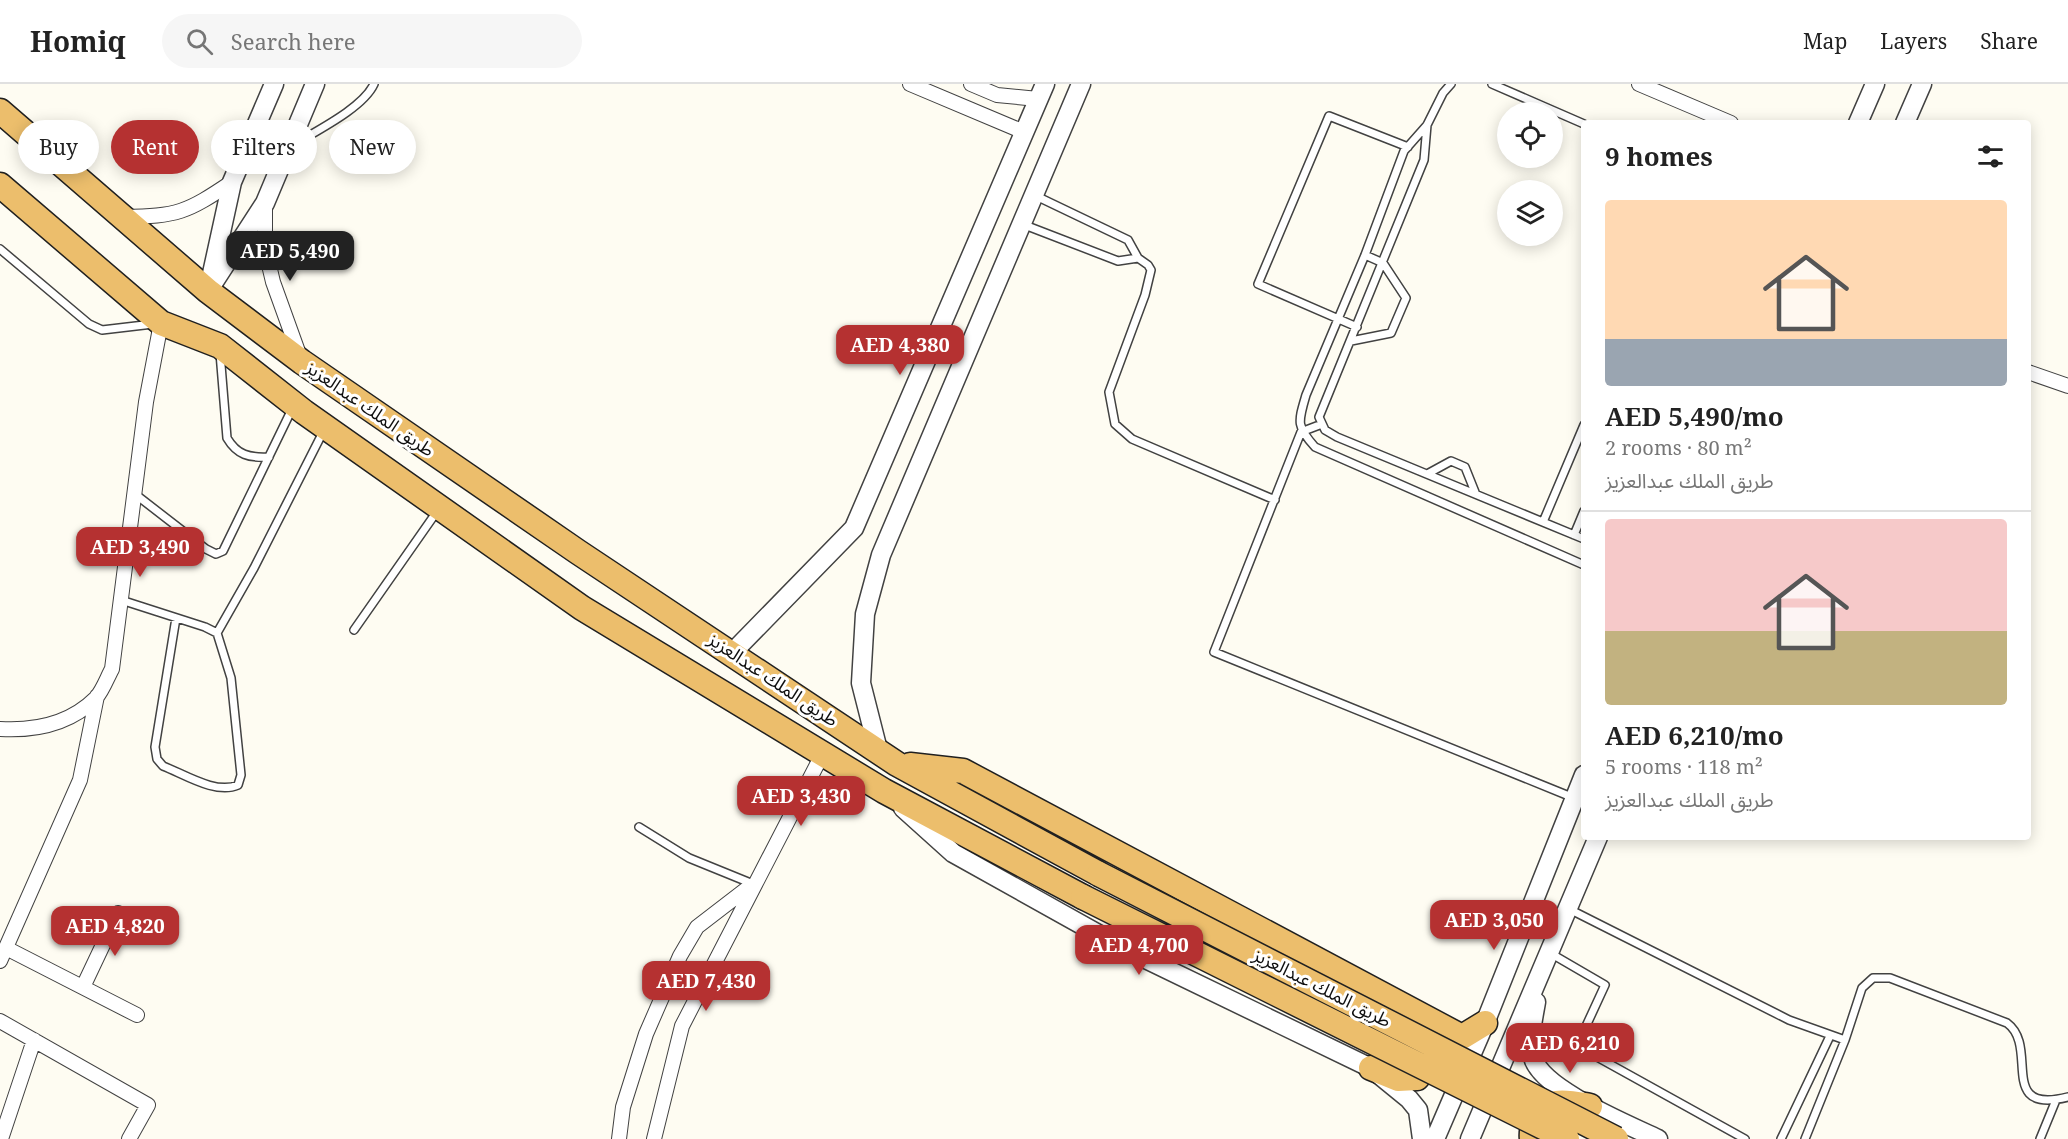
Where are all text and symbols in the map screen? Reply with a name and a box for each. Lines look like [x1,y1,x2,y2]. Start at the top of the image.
search box [162,14,582,68]
text: Homiq [30,22,126,60]
icon: search [183,25,216,58]
text: Search here [231,26,356,56]
text: Map [1803,27,1847,55]
text: Layers [1880,27,1947,55]
text: Share [1980,27,2038,55]
map controls [1497,102,1563,246]
button: locate [1497,102,1563,168]
chip: Buy [18,120,99,174]
chip: Rent [111,120,199,174]
chip: Filters [211,120,317,174]
chip: New [329,120,416,174]
text: 9 homes [1605,138,1713,174]
icon: filters [1974,140,2007,173]
button: layers [1497,180,1563,246]
pin: AED 5,490 [221,231,359,282]
text: AED 5,490 [240,237,340,264]
icon: home [1752,239,1860,347]
pin: AED 4,380 [831,325,969,376]
text: AED 4,380 [850,331,950,358]
street label: طريق الملك عبدالعزيز [301,354,440,462]
text: AED 5,490/mo [1605,398,1784,434]
text: 2 rooms · 80 m² [1605,434,1752,461]
text: طريق الملك عبدالعزيز [1605,467,1774,494]
pin: AED 3,490 [71,527,209,578]
text: AED 3,490 [90,533,190,560]
icon: home [1752,558,1860,666]
street label: طريق الملك عبدالعزيز [703,626,843,732]
text: AED 6,210/mo [1605,717,1784,753]
text: 5 rooms · 118 m² [1605,753,1763,780]
pin: AED 3,430 [732,776,870,827]
text: AED 3,430 [751,782,851,809]
text: طريق الملك عبدالعزيز [1605,786,1774,813]
pin: AED 3,050 [1425,900,1563,951]
pin: AED 4,820 [46,906,184,957]
text: AED 3,050 [1444,906,1544,933]
text: AED 4,820 [65,912,165,939]
pin: AED 4,700 [1070,925,1208,976]
text: AED 4,700 [1089,931,1189,958]
street label: طريق الملك عبدالعزيز [1249,942,1395,1032]
pin: AED 7,430 [637,961,775,1012]
text: AED 7,430 [656,967,756,994]
pin: AED 6,210 [1501,1023,1639,1074]
text: AED 6,210 [1520,1029,1620,1056]

